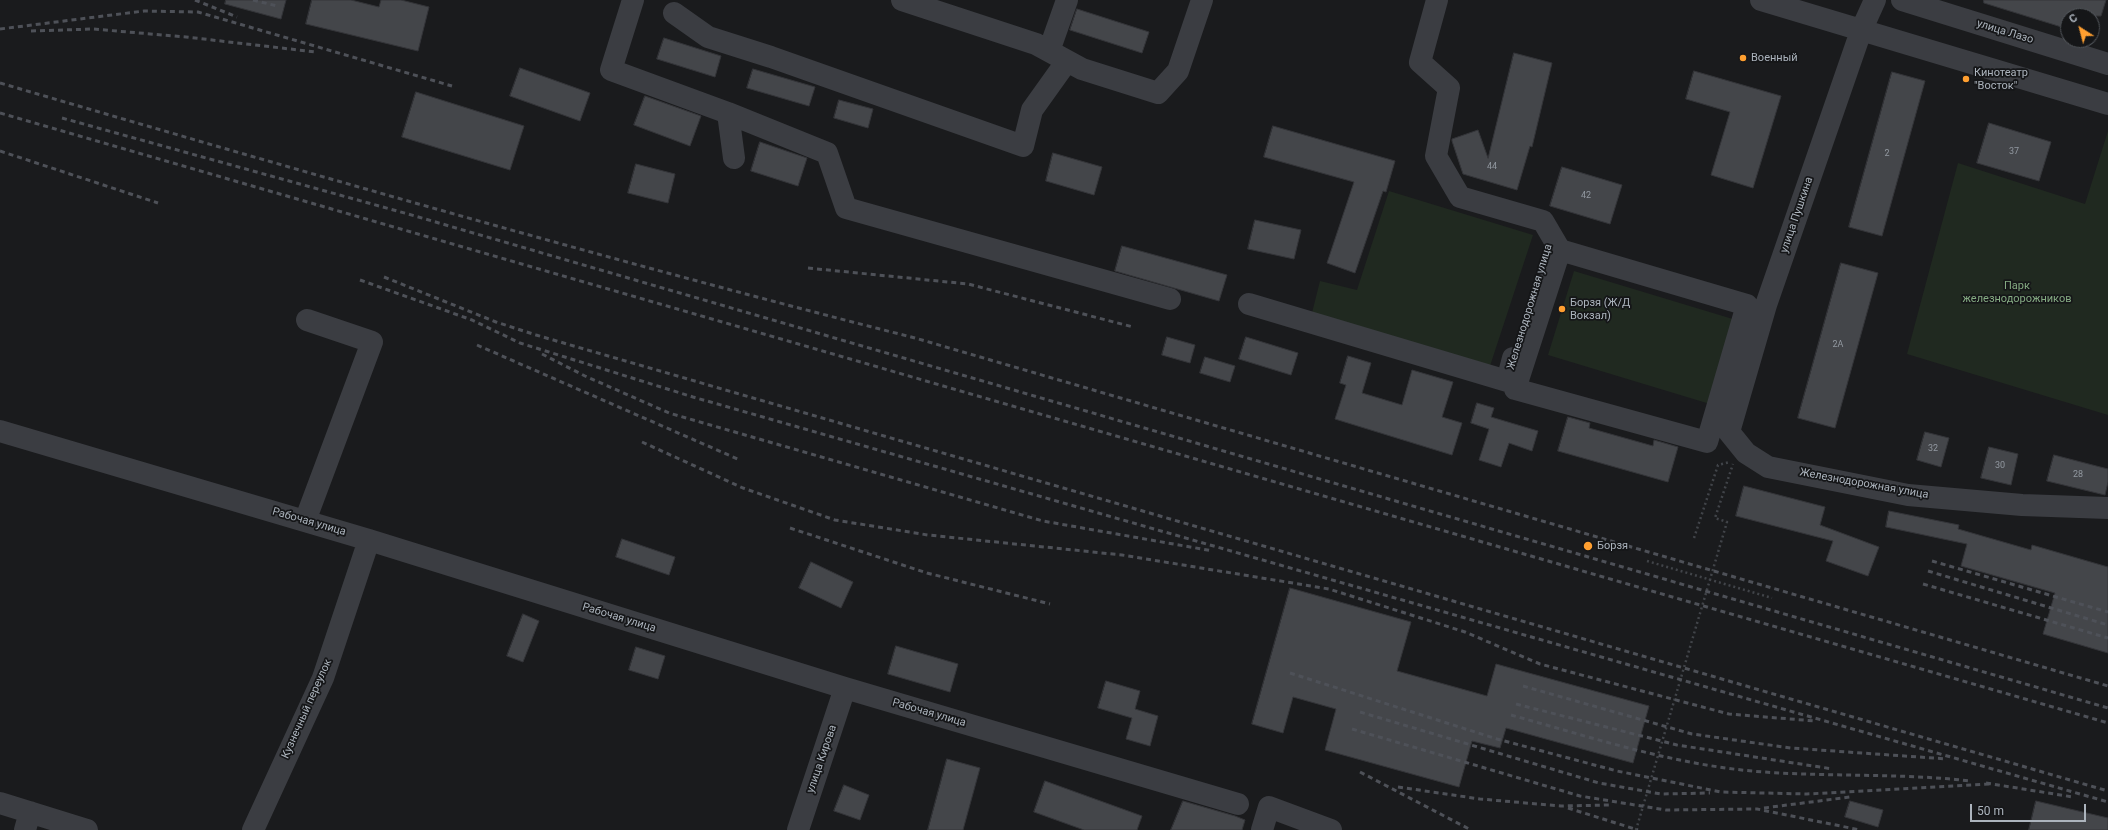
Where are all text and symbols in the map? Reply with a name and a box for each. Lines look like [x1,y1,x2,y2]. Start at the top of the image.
north arrow [2060,8,2100,48]
text: С [2066,11,2080,26]
street label: улица Лазо [1975,17,2035,47]
place label: Военный [1751,51,1798,65]
marker: Военный [1738,53,1748,63]
place label: Кинотеатр "Восток" [1974,66,2028,92]
marker: Кинотеатр "Восток" [1961,74,1971,84]
house number: 37 [2009,147,2019,157]
house number: 2 [1884,149,1890,159]
house number: 44 [1487,162,1497,172]
street label: улица Пушкина [1778,175,1816,255]
house number: 42 [1581,191,1591,201]
street label: Железнодорожная улица [1505,243,1555,371]
park label: Парк железнодорожников [1963,279,2071,305]
place label: Борзя (Ж/Д Вокзал) [1570,296,1630,322]
marker: Борзя (Ж/Д Вокзал) [1557,304,1567,314]
house number: 2А [1833,340,1843,350]
house number: 32 [1928,444,1938,454]
house number: 30 [1995,461,2005,471]
street label: Железнодорожная улица [1799,466,1929,502]
house number: 28 [2073,470,2083,480]
street label: Рабочая улица [271,505,347,539]
place label: Борзя [1597,539,1628,553]
marker: Борзя [1582,540,1594,552]
street label: Рабочая улица [581,601,657,635]
street label: Кузнечный переулок [279,657,335,761]
street label: Рабочая улица [891,696,967,730]
street label: улица Кирова [804,723,840,795]
scale bar [1972,796,2088,822]
text: 50 m [1977,804,2004,818]

